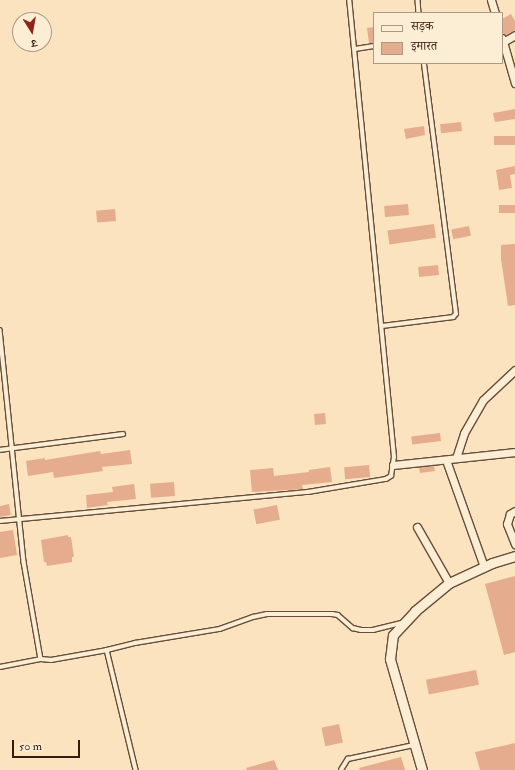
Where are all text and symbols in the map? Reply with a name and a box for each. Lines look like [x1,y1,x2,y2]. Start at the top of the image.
north arrow [12,12,52,52]
legend [373,12,503,64]
text: सड़क [411,19,434,34]
text: उ [30,36,38,50]
text: इमारत [411,39,437,54]
scale bar [14,732,82,758]
text: 50 m [19,739,42,754]

